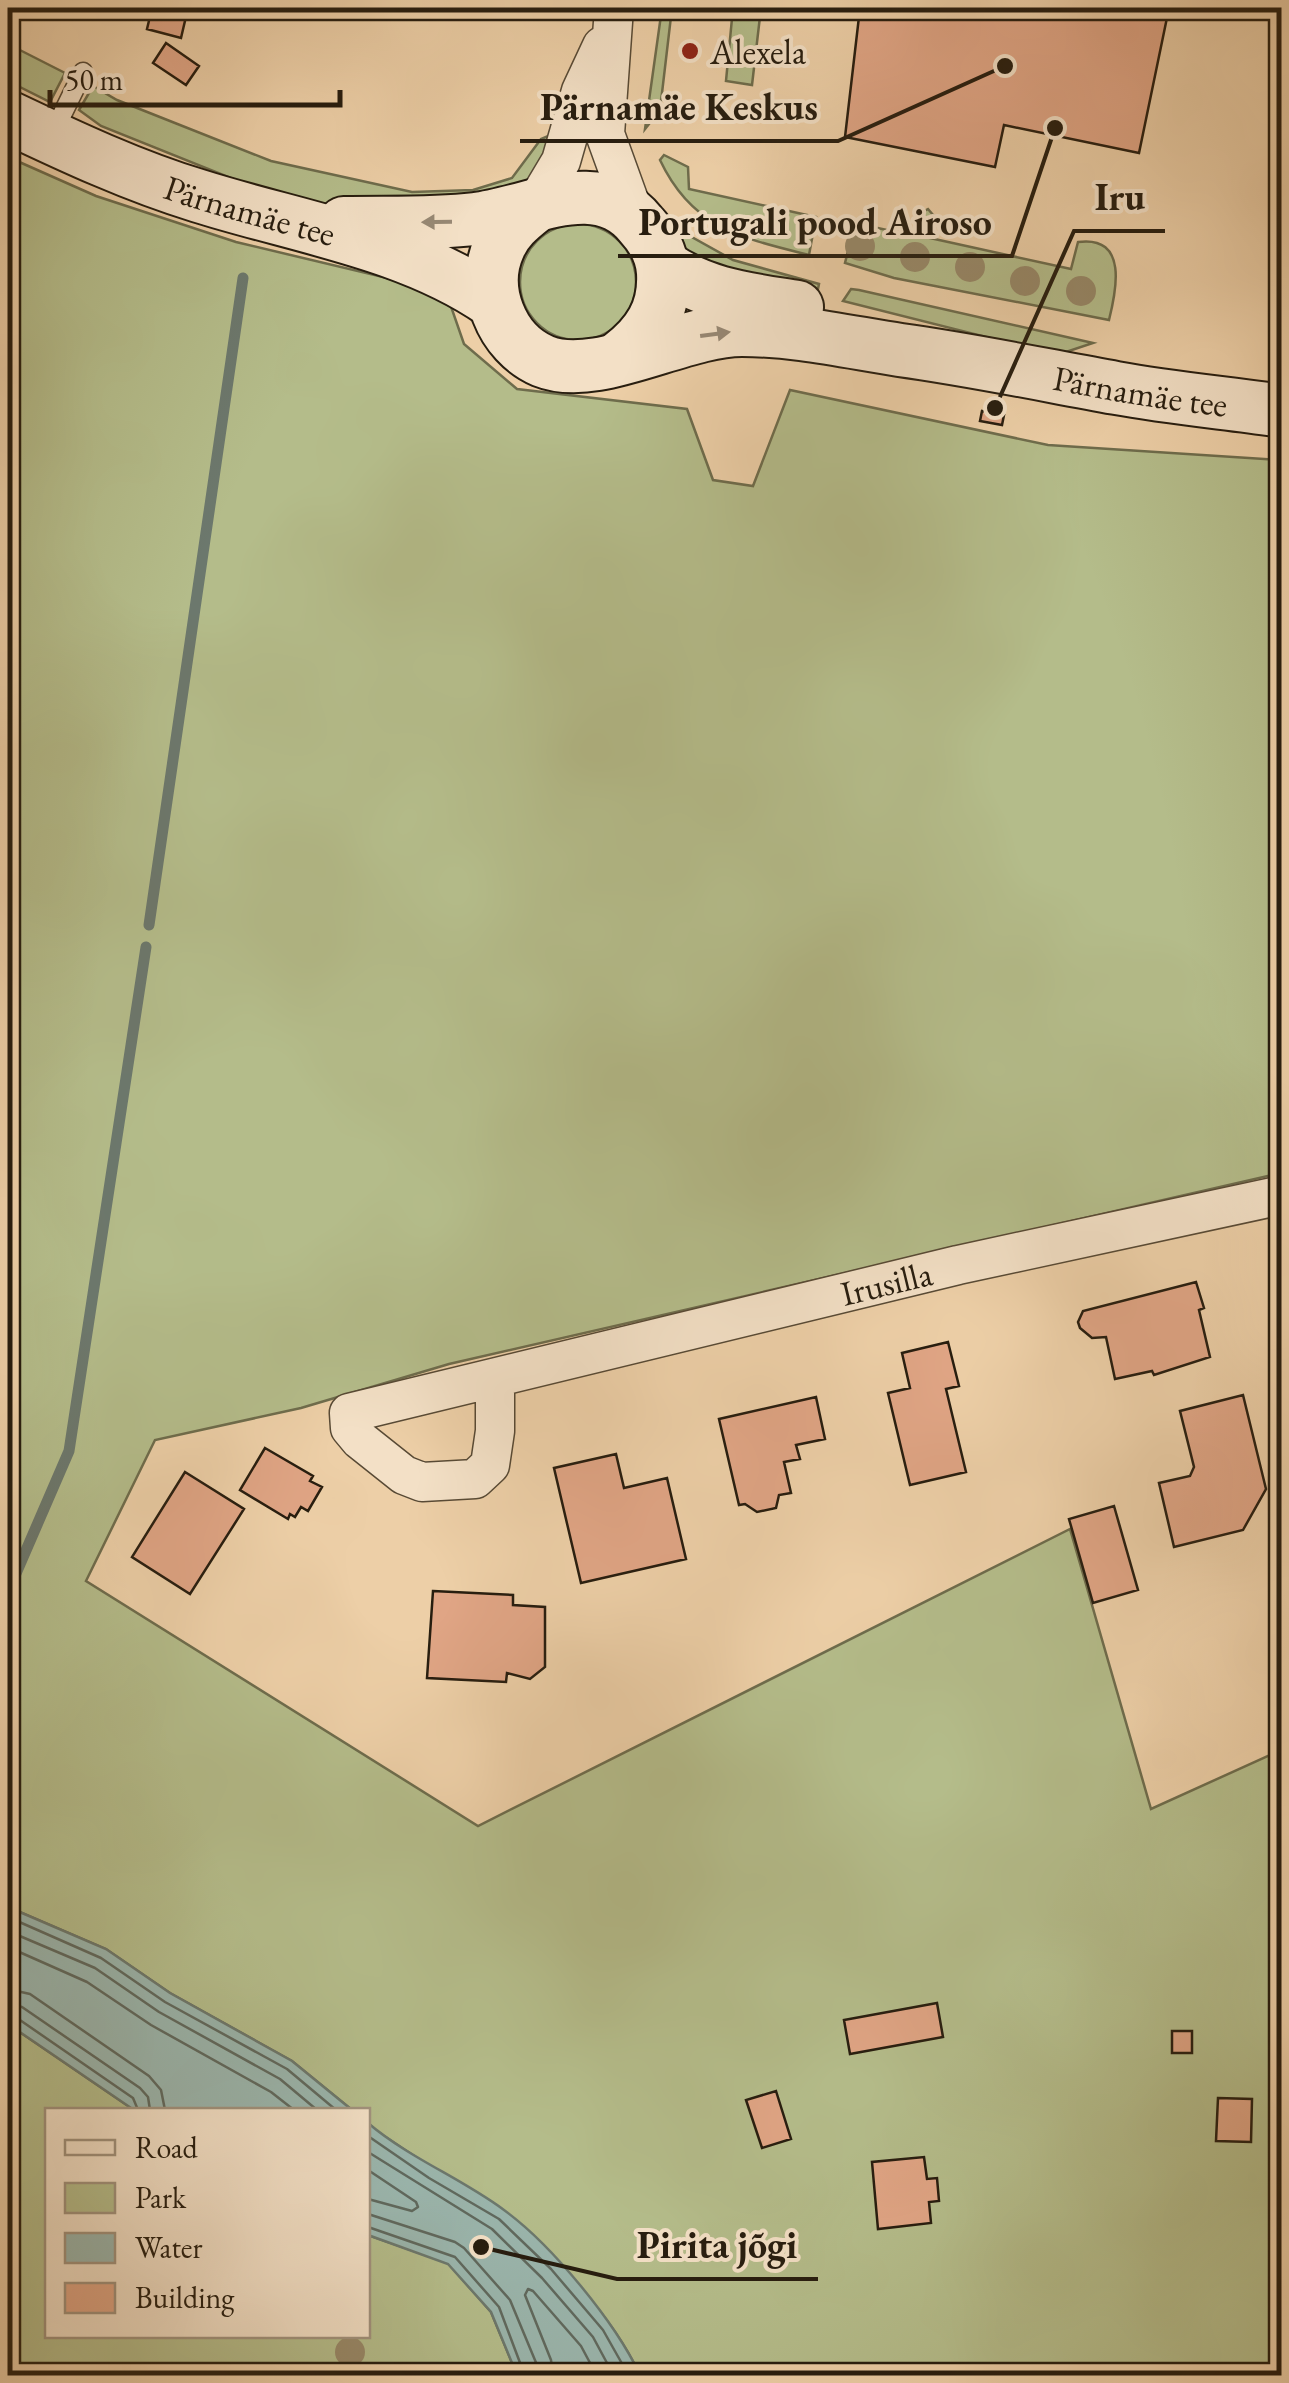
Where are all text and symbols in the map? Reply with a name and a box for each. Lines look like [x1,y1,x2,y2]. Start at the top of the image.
place label: Alexela [709,29,806,74]
marker: Alexela [679,40,701,62]
scale bar [50,45,340,107]
text: 50 m [65,60,123,99]
callout: Pärnamäe Keskus [520,73,838,141]
text: Pärnamäe Keskus [540,82,818,131]
callout: Iru [1074,163,1165,231]
street label: Pärnamäe tee [159,164,341,255]
text: Iru [1095,172,1145,221]
callout: Portugali pood Airoso [618,188,1012,256]
text: Portugali pood Airoso [638,197,992,246]
one-way arrow [421,214,453,230]
one-way arrow [699,326,731,341]
street label: Pärnamäe tee [1050,354,1230,426]
street label: Irusilla [836,1250,937,1315]
legend [45,2108,370,2338]
text: Road [135,2128,199,2167]
text: Park [135,2178,187,2217]
callout: Pirita jõgi [617,2211,818,2279]
text: Pirita jõgi [637,2220,797,2269]
text: Water [135,2228,203,2267]
text: Building [135,2278,235,2317]

